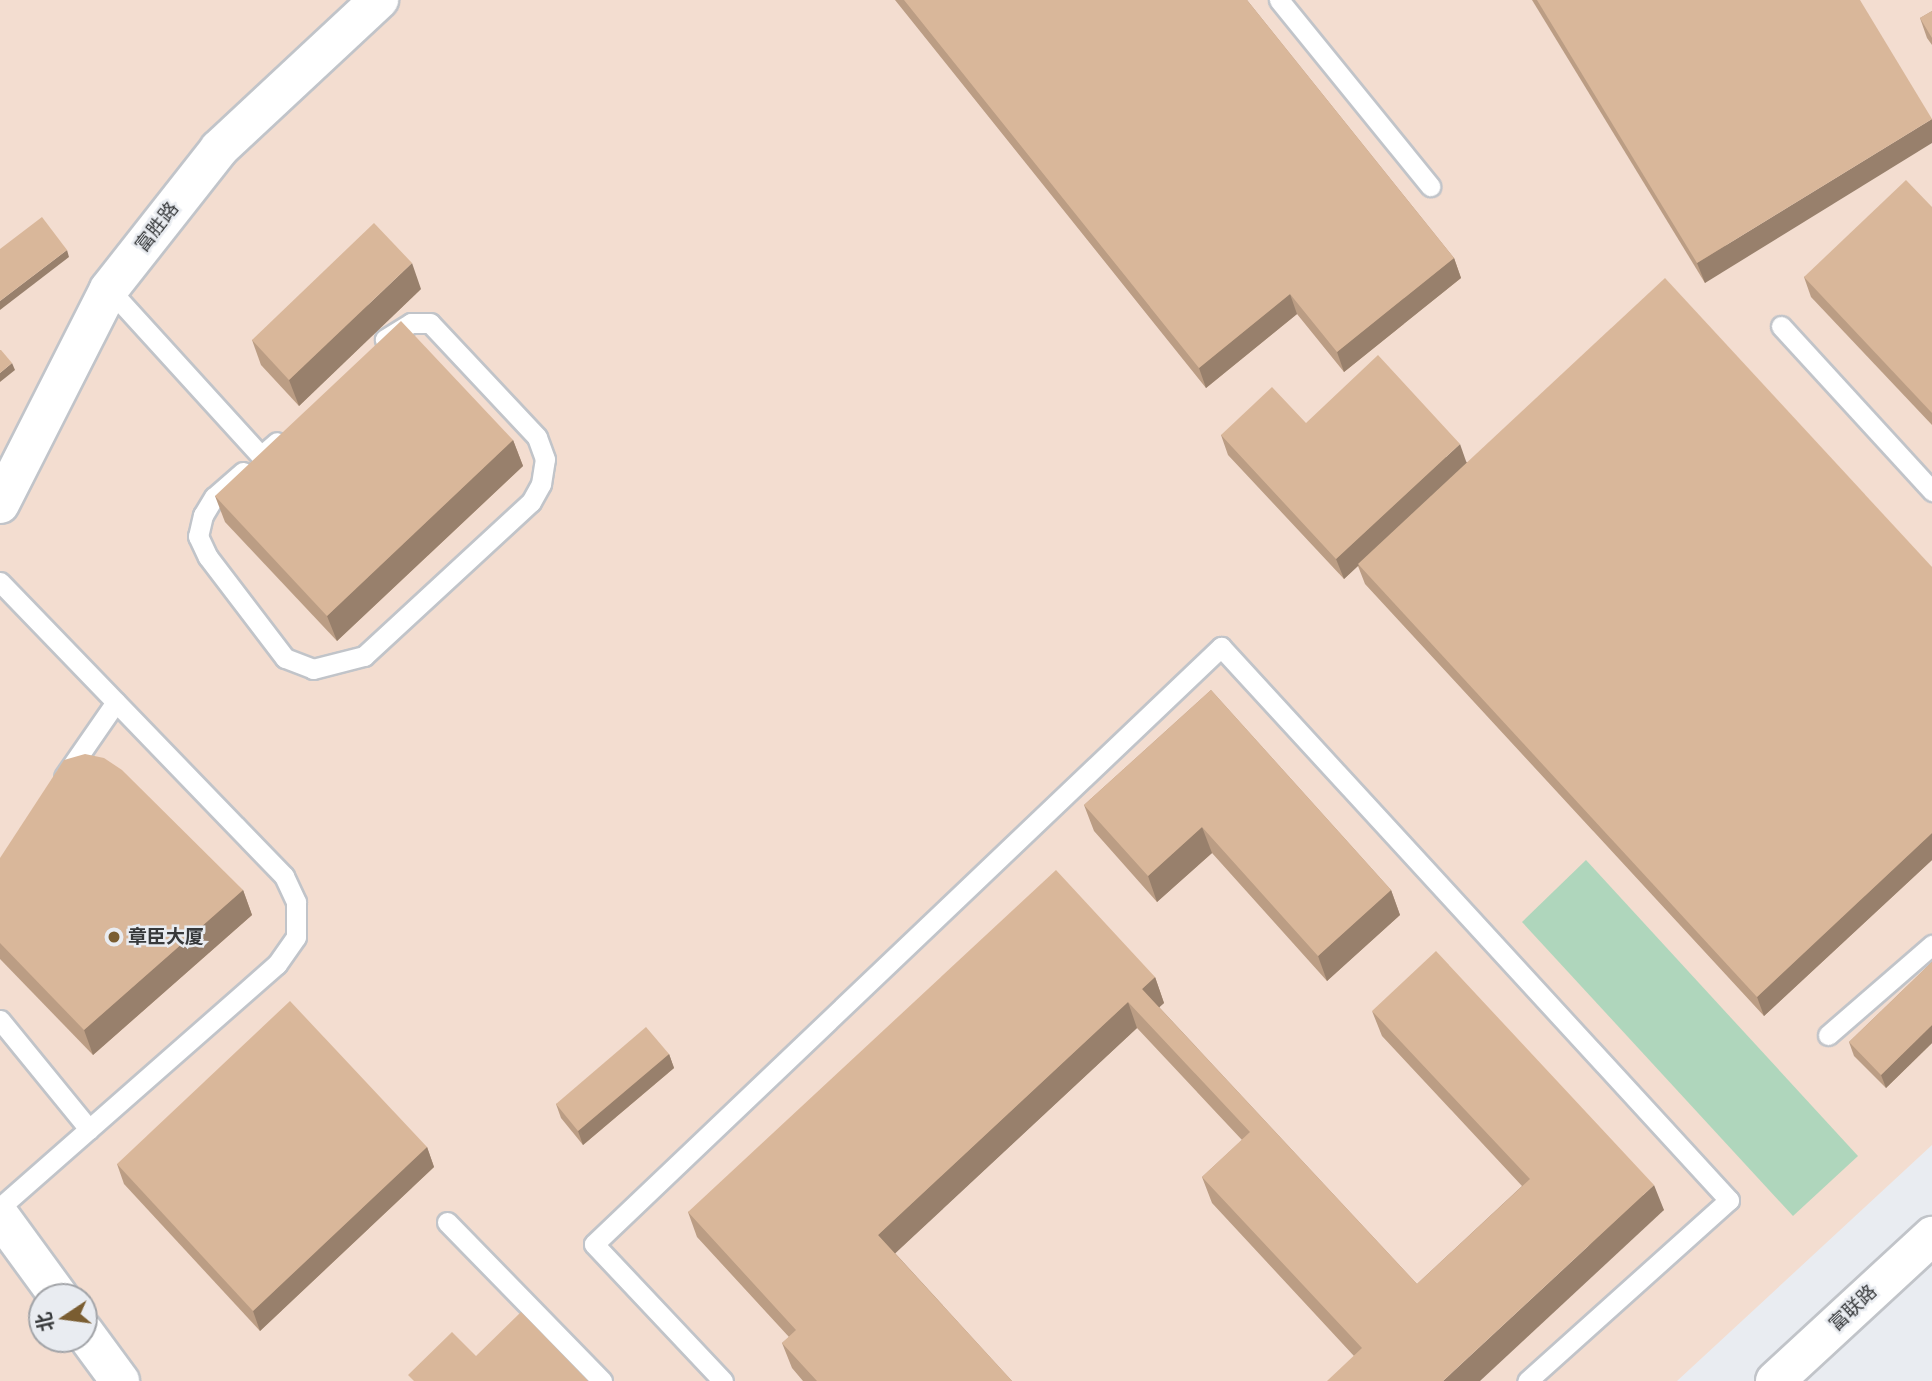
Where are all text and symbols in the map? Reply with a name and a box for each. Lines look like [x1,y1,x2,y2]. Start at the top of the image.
street label: 富胜路 [130,198,184,256]
place label: 章臣大厦 [128,926,204,948]
marker: 章臣大厦 [106,929,122,945]
street label: 富联路 [1824,1280,1882,1336]
north arrow [28,1283,98,1353]
text: 北 [31,1310,58,1334]

